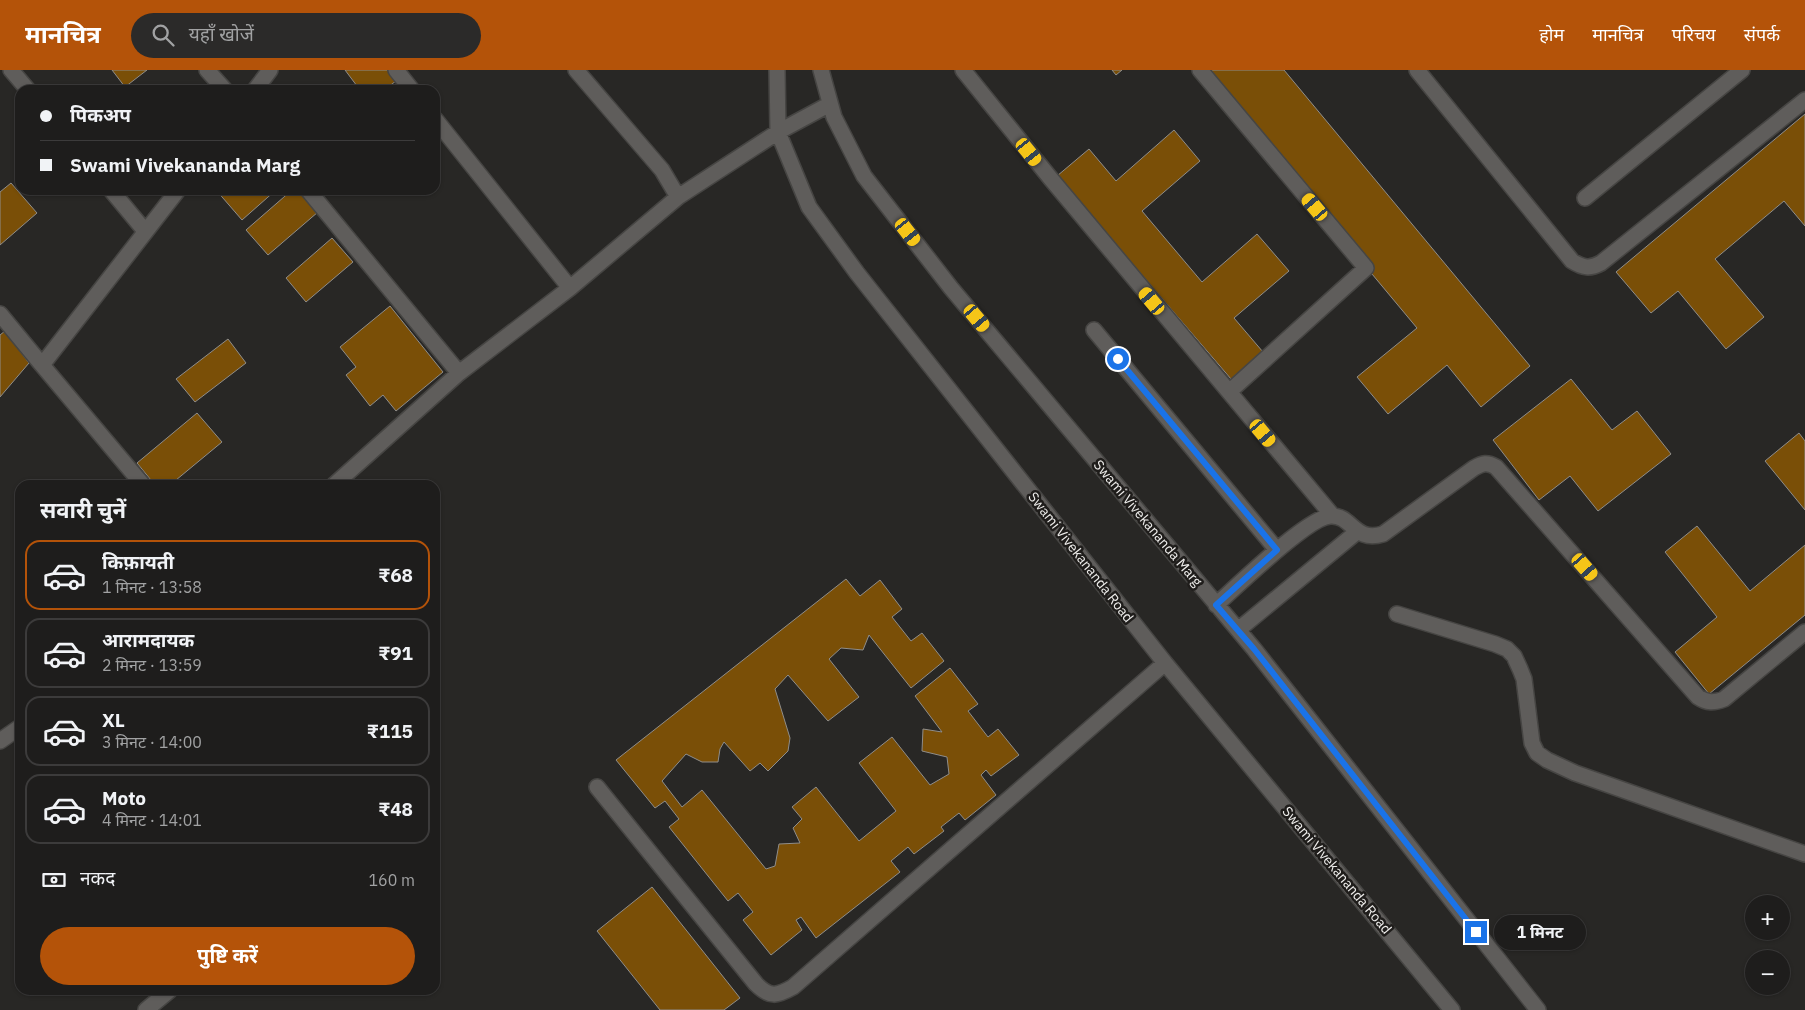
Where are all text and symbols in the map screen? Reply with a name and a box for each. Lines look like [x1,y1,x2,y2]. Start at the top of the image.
search box [131,13,481,58]
text: मानचित्र [25,18,101,50]
icon: search [149,21,177,49]
text: यहाँ खोजें [189,22,254,46]
text: होम [1539,23,1564,46]
text: मानचित्र [1592,23,1644,46]
text: परिचय [1672,23,1716,46]
text: संपर्क [1744,23,1780,46]
text: पिकअप [70,103,131,127]
car [1013,136,1044,168]
text: Swami Vivekananda Marg [70,153,300,177]
car [1299,191,1330,223]
car [892,216,923,248]
car [1136,285,1167,317]
car [961,302,992,334]
route start [1107,348,1129,370]
car [1247,417,1278,449]
street label: Swami Vivekananda Marg [1090,456,1207,590]
street label: Swami Vivekananda Road [1024,488,1138,626]
text: सवारी चुनें [40,495,126,524]
text: किफ़ायती [102,550,174,574]
car [1569,551,1600,583]
icon: car [42,553,87,598]
text: ₹68 [378,563,413,587]
text: 1 मिनट · 13:58 [102,577,202,597]
text: आरामदायक [102,628,194,652]
icon: car [42,631,87,676]
text: ₹91 [378,641,413,665]
text: 2 मिनट · 13:59 [102,655,202,675]
text: XL [102,708,125,732]
icon: car [42,709,87,754]
text: ₹115 [367,719,413,743]
text: 3 मिनट · 14:00 [102,732,202,752]
text: Moto [102,786,146,810]
icon: car [42,787,87,832]
text: ₹48 [378,797,413,821]
street label: Swami Vivekananda Road [1278,803,1396,937]
text: 4 मिनट · 14:01 [102,810,202,830]
icon: cash [40,866,68,894]
text: नकद [80,866,115,890]
text: 160 m [368,870,415,890]
map controls [1745,895,1790,995]
button: + [1745,895,1790,940]
callout: 1 मिनट [1494,914,1586,950]
route end [1465,921,1487,943]
text: 1 मिनट [1517,922,1563,942]
button: पुष्टि करें [40,927,415,985]
button: − [1745,950,1790,995]

